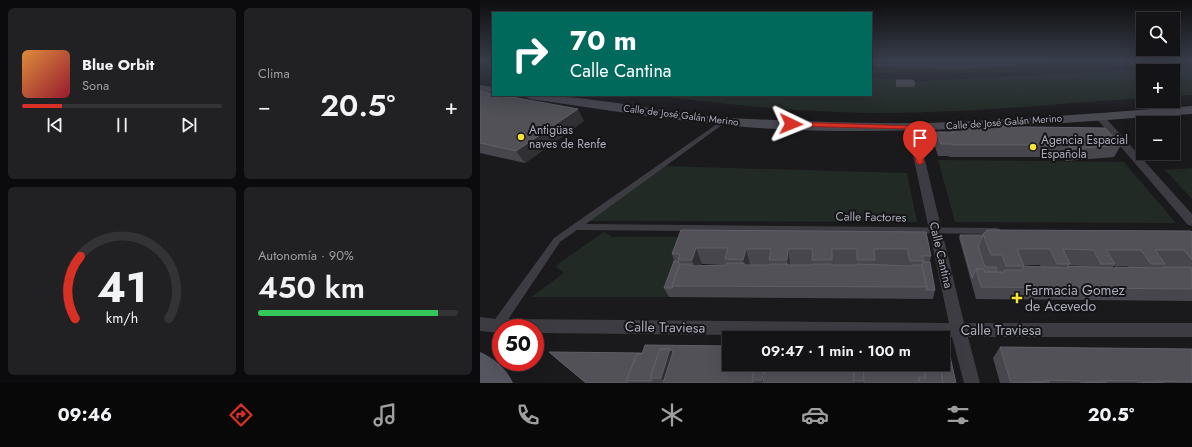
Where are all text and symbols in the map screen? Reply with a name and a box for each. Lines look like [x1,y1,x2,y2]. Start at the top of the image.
map controls [1136,12,1180,160]
button: search [1136,12,1180,56]
text: 70 m [570,20,637,61]
icon: right [504,28,556,80]
text: Blue Orbit [82,54,154,76]
text: Calle Cantina [570,58,671,84]
text: Clima [258,64,290,83]
button: + [1136,64,1180,108]
text: Sona [82,76,109,95]
text: 20.5° [320,84,395,127]
text: − [258,90,271,122]
text: + [444,90,458,122]
street label: Calle de José Galán Merino [622,100,740,130]
position arrow [770,103,812,145]
street label: Calle de José Galán Merino [945,110,1063,134]
icon: previous [44,114,66,136]
icon: pause [111,114,133,136]
icon: next [178,114,200,136]
button: − [1136,116,1180,160]
place label: Antigüas naves de Renfe [529,121,606,153]
pin [903,121,937,162]
icon: arrive [909,127,931,149]
place label: Agencia Espacial Española [1041,131,1128,163]
marker: Antigüas naves de Renfe [516,132,526,142]
marker: Agencia Espacial Española [1028,142,1038,152]
street label: Calle Factores [835,207,907,227]
street label: Calle Cantina [925,220,957,290]
text: Autonomía · 90% [258,246,354,265]
text: 41 [97,257,147,318]
text: 450 km [258,266,365,309]
place label: Farmacia Gomez de Acevedo [1025,280,1125,316]
marker: Farmacia Gomez de Acevedo [1012,293,1022,303]
text: km/h [106,307,138,327]
street label: Calle Traviesa [625,316,705,338]
speed limit sign: 50 [492,319,544,371]
street label: Calle Traviesa [961,320,1041,340]
text: 09:47 · 1 min · 100 m [761,340,911,362]
icon: directions [227,401,255,429]
icon: music [371,401,399,429]
icon: phone [514,401,542,429]
icon: climate [658,401,686,429]
icon: car [801,401,829,429]
icon: filters [944,401,972,429]
text: 09:46 [58,402,112,428]
text: 20.5° [1088,402,1134,428]

